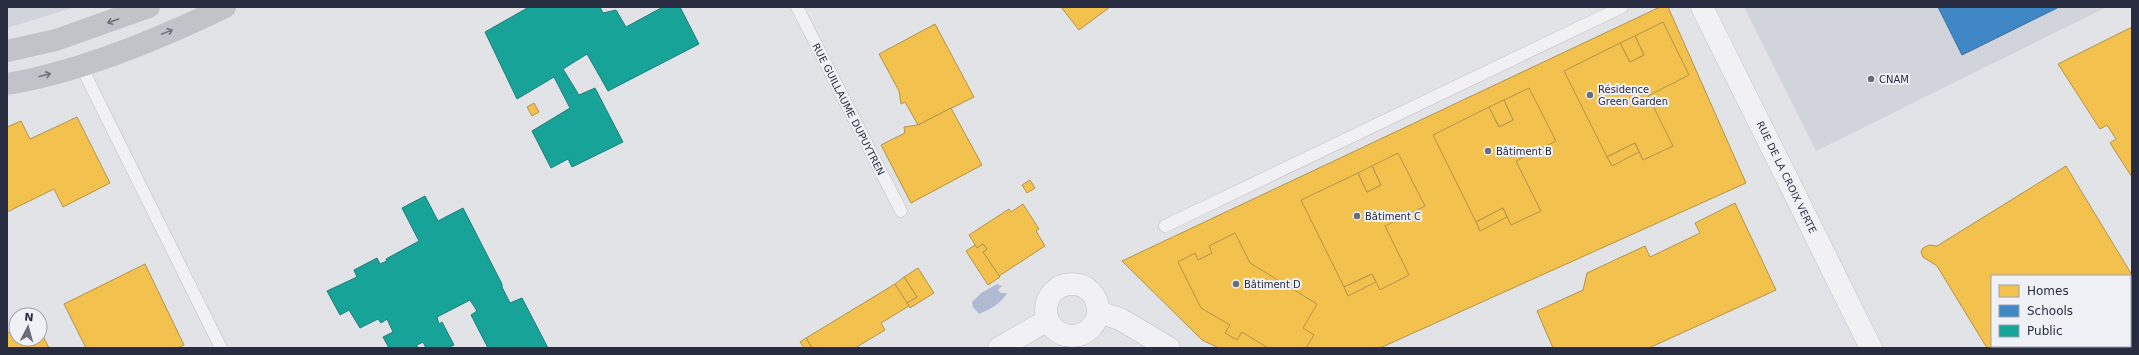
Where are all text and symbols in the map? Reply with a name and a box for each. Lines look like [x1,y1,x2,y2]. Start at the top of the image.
one-way arrow [107,17,119,25]
one-way arrow [161,28,173,35]
street label: RUE GUILLAUME DUPUYTREN [810,41,887,177]
one-way arrow [38,71,51,79]
marker: CNAM [1866,74,1876,84]
place label: CNAM [1879,74,1909,85]
place label: Résidence Green Garden [1598,84,1668,107]
marker: Résidence Green Garden [1585,90,1595,100]
street label: RUE DE LA CROIX VERTE [1755,119,1819,235]
marker: Bâtiment B [1483,146,1493,156]
place label: Bâtiment B [1496,146,1552,157]
marker: Bâtiment C [1352,211,1362,221]
place label: Bâtiment C [1365,211,1421,222]
legend [1991,275,2131,347]
marker: Bâtiment D [1231,279,1241,289]
place label: Bâtiment D [1244,279,1301,290]
text: Homes [2027,284,2069,298]
text: Schools [2027,304,2073,318]
north arrow [8,307,48,347]
text: N [24,311,34,324]
text: Public [2027,324,2063,338]

